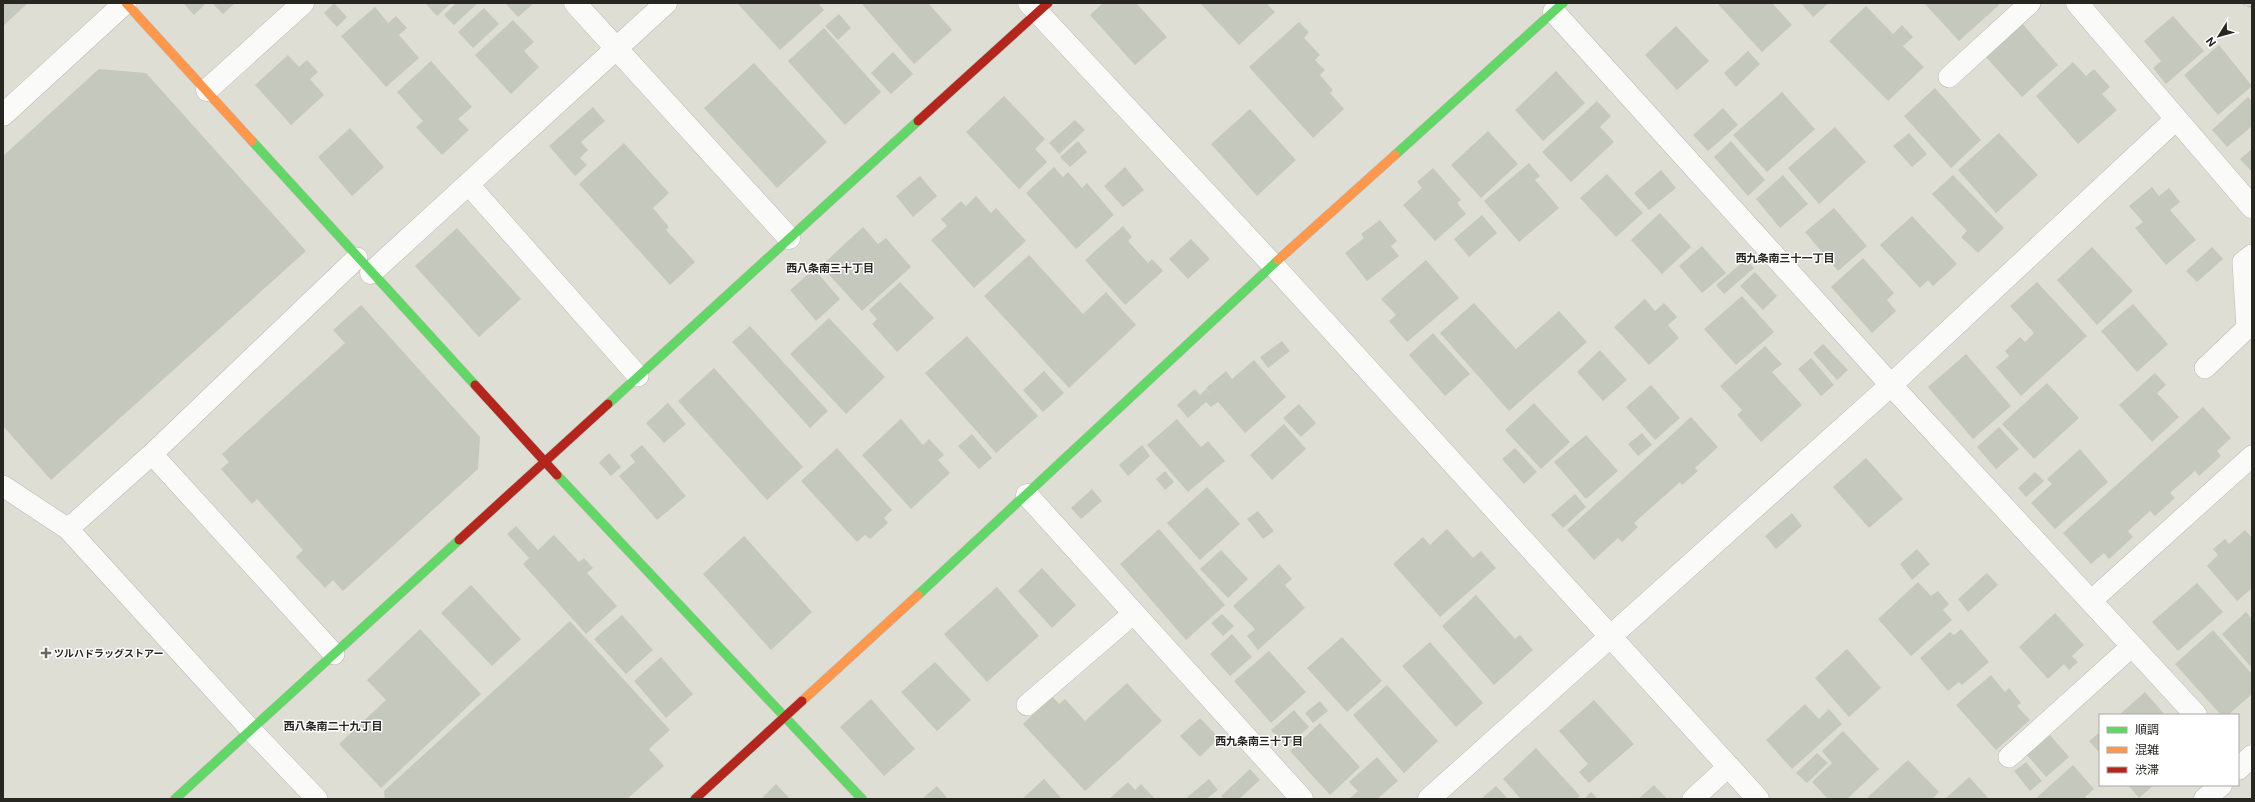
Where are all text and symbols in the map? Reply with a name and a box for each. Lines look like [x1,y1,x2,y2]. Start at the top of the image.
north arrow [2199,16,2239,56]
text: N [2204,35,2218,49]
district label: 西九条南三十一丁目 [1736,252,1835,264]
district label: 西八条南三十丁目 [786,262,874,274]
place label: ツルハドラッグストアー [54,647,163,659]
marker: ツルハドラッグストアー [41,648,51,658]
legend [2099,714,2239,786]
district label: 西八条南二十九丁目 [284,720,383,732]
text: 順調 [2135,723,2159,737]
district label: 西九条南三十丁目 [1215,735,1303,747]
text: 混雑 [2135,743,2159,757]
text: 渋滞 [2135,763,2159,777]

